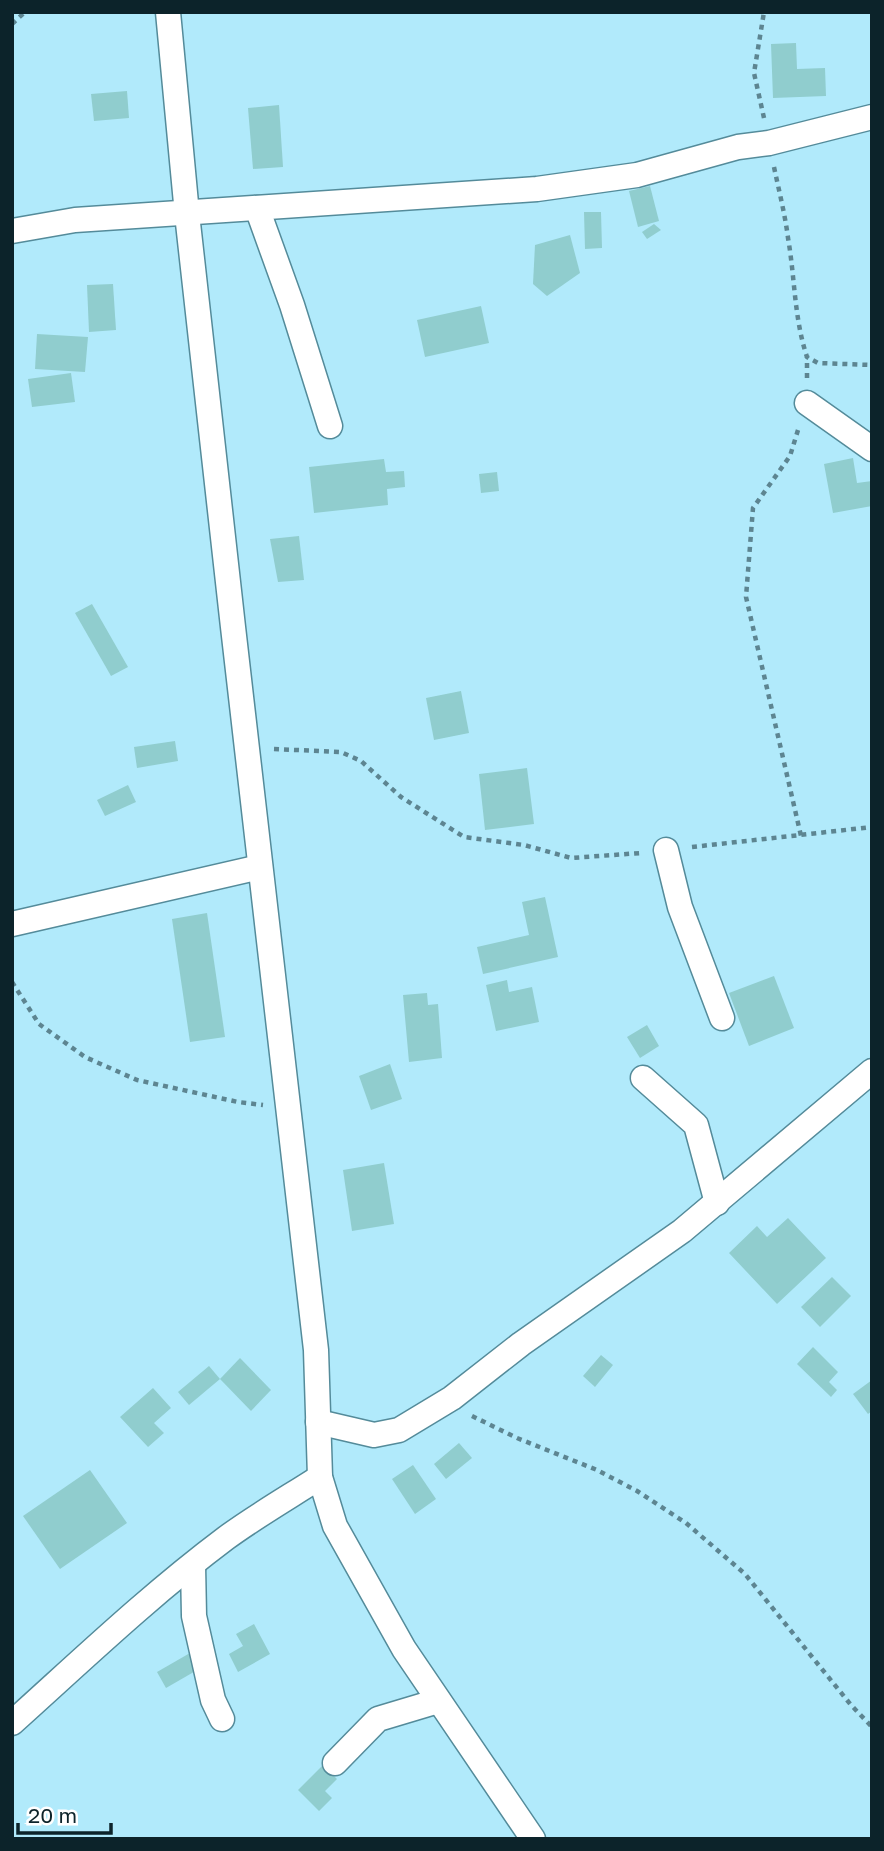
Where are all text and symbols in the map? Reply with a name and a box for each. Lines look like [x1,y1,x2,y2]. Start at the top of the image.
scale bar [18,1792,110,1836]
text: 20 m [28,1802,77,1828]

